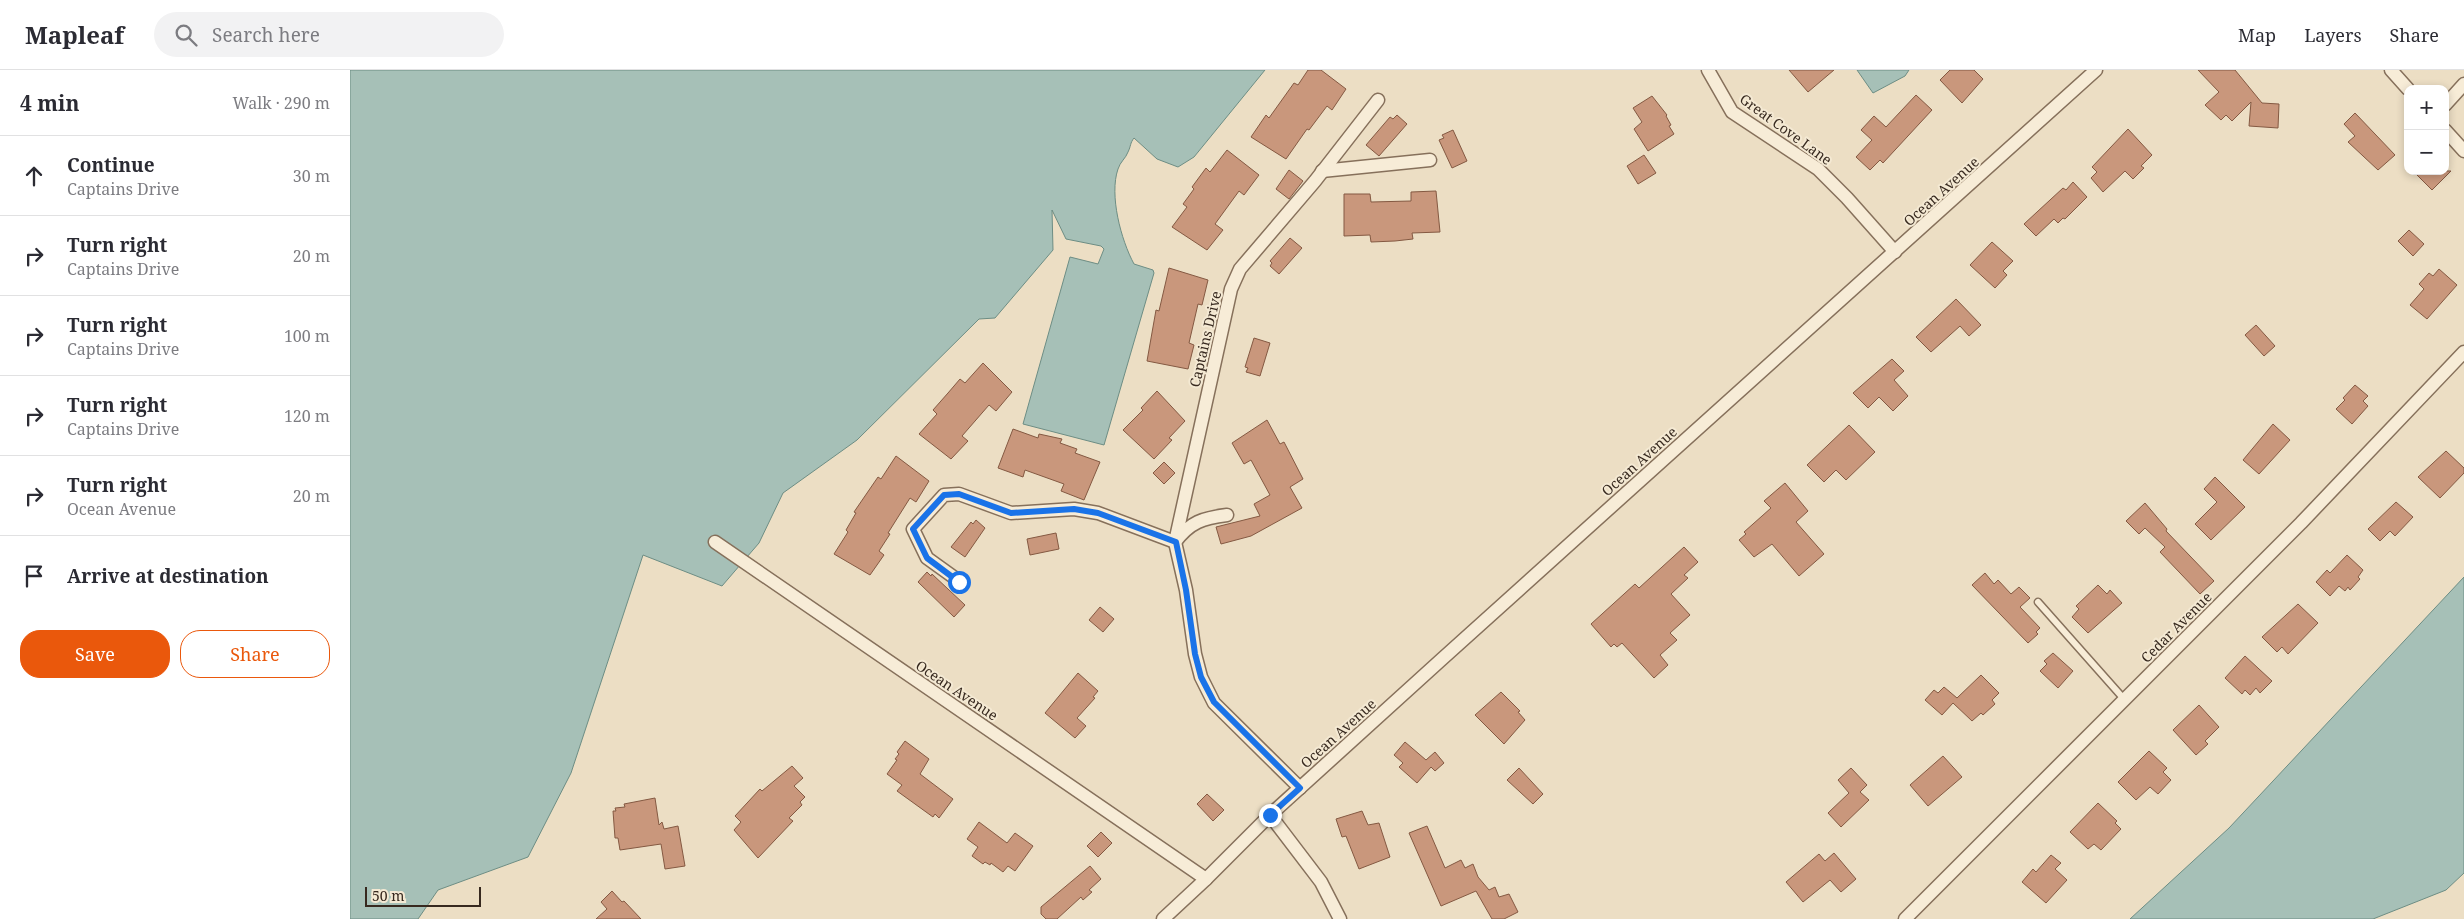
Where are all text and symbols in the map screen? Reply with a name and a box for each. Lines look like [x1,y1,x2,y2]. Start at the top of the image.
search box [154,12,504,57]
text: Mapleaf [25,18,124,51]
icon: search [172,21,200,49]
text: Search here [212,22,320,48]
text: Map [2238,23,2276,47]
text: Layers [2304,23,2362,47]
text: Share [2390,23,2439,47]
map controls [2404,85,2449,175]
button: + [2404,85,2449,130]
text: 4 min [20,89,79,117]
street label: Great Cove Lane [1736,89,1836,169]
text: Walk · 290 m [233,92,330,114]
button: − [2404,130,2449,175]
text: Continue [67,152,155,178]
street label: Ocean Avenue [1899,152,1983,230]
icon: ahead [20,162,48,190]
text: 30 m [293,165,330,187]
text: Captains Drive [67,178,179,200]
text: Turn right [67,232,167,258]
icon: right [20,242,48,270]
text: 20 m [293,245,330,267]
text: Captains Drive [67,258,179,280]
street label: Captains Drive [1185,289,1225,389]
text: Turn right [67,312,167,338]
icon: right [20,322,48,350]
text: 100 m [284,325,330,347]
text: Captains Drive [67,338,179,360]
text: Turn right [67,392,167,418]
icon: right [20,402,48,430]
text: 120 m [284,405,330,427]
text: Captains Drive [67,418,179,440]
street label: Ocean Avenue [1597,422,1681,500]
text: Turn right [67,472,167,498]
icon: right [20,482,48,510]
text: 20 m [293,485,330,507]
text: Ocean Avenue [67,498,176,520]
icon: arrive [20,562,48,590]
text: Arrive at destination [67,563,269,589]
route start [948,571,971,594]
street label: Cedar Avenue [2136,587,2216,667]
button: Save [20,630,170,678]
button: Share [180,630,330,678]
street label: Ocean Avenue [912,655,1002,725]
street label: Ocean Avenue [1296,694,1380,772]
route end [1259,804,1282,827]
scale bar [365,884,481,907]
text: 50 m [372,886,405,905]

